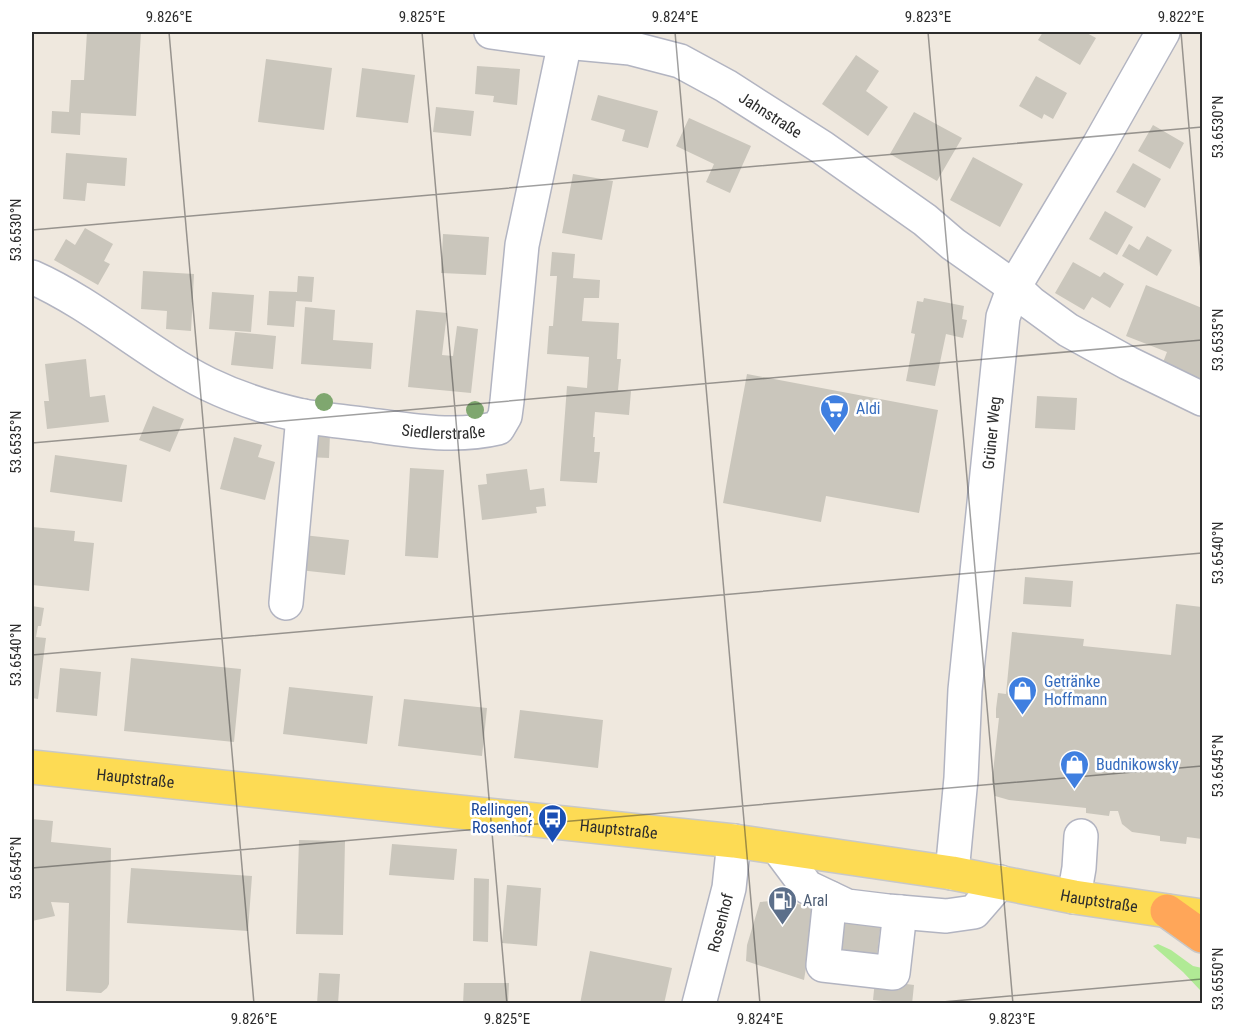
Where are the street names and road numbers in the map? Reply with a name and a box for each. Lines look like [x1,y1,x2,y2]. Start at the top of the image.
street label: Jahnstraße [735,88,805,142]
street label: Grüner Weg [979,396,1005,470]
street label: Siedlerstraße [400,420,486,443]
street label: Hauptstraße [96,765,175,792]
street label: Hauptstraße [579,816,659,843]
street label: Hauptstraße [1059,886,1139,916]
street label: Rosenhof [704,891,737,954]

